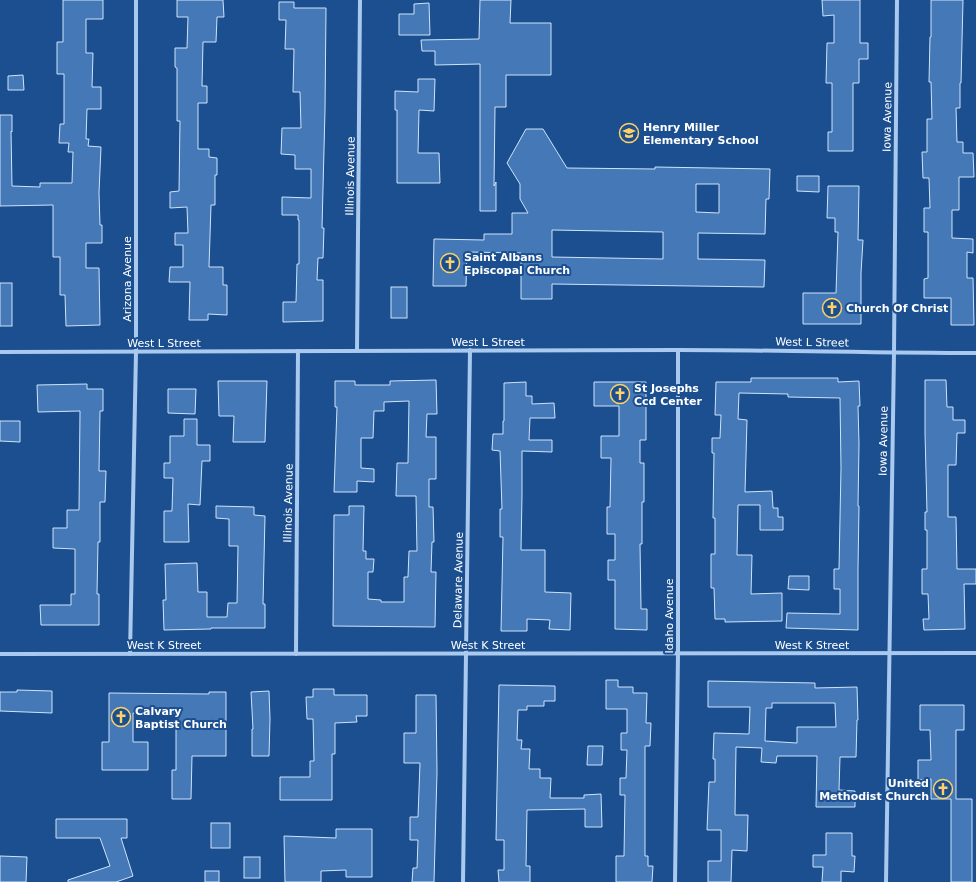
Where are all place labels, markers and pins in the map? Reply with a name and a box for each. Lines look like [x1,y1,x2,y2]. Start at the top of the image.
place label: Henry Miller Elementary School [643,121,759,147]
school or university icon: Henry Miller Elementary School [618,122,640,144]
place label: Saint Albans Episcopal Church [464,251,570,277]
church icon: Saint Albans Episcopal Church [439,252,461,274]
church icon: Church Of Christ [821,297,843,319]
place label: Church Of Christ [846,302,948,315]
place label: St Josephs Ccd Center [634,382,702,408]
church icon: St Josephs Ccd Center [609,383,631,405]
place label: Calvary Baptist Church [135,705,227,731]
church icon: Calvary Baptist Church [110,706,132,728]
place label: United Methodist Church [819,777,929,803]
church icon: United Methodist Church [932,778,954,800]

